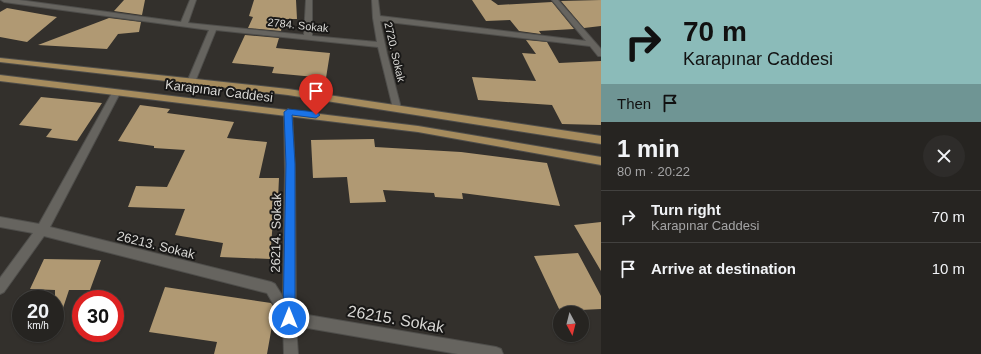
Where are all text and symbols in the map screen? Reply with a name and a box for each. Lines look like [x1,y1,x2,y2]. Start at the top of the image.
street label: 2784. Sokak [267,16,330,34]
icon: right [617,16,669,68]
text: 70 m [683,16,747,47]
street label: 2720. Sokak [382,21,408,84]
text: Karapınar Caddesi [683,49,833,69]
pin [299,74,333,115]
street label: Karapınar Caddesi [164,77,274,105]
icon: arrive [305,80,327,102]
icon: arrive [659,92,681,114]
text: Then [617,95,651,112]
text: 1 min [617,135,680,162]
button: close [923,135,965,177]
text: 80 m · 20:22 [617,164,690,179]
street label: 26214. Sokak [268,193,284,273]
text: Turn right [651,201,721,218]
icon: right [617,206,639,228]
text: 70 m [932,208,965,225]
text: Karapınar Caddesi [651,218,759,233]
street label: 26213. Sokak [116,228,197,262]
icon: arrive [617,258,639,280]
text: Arrive at destination [651,260,796,277]
text: 10 m [932,260,965,277]
speed limit sign: 30 [72,290,124,342]
position arrow [268,297,310,339]
text: 20 [27,300,49,322]
street label: 26215. Sokak [346,302,447,336]
north arrow [553,306,589,342]
map controls [553,306,589,342]
text: km/h [27,320,49,331]

